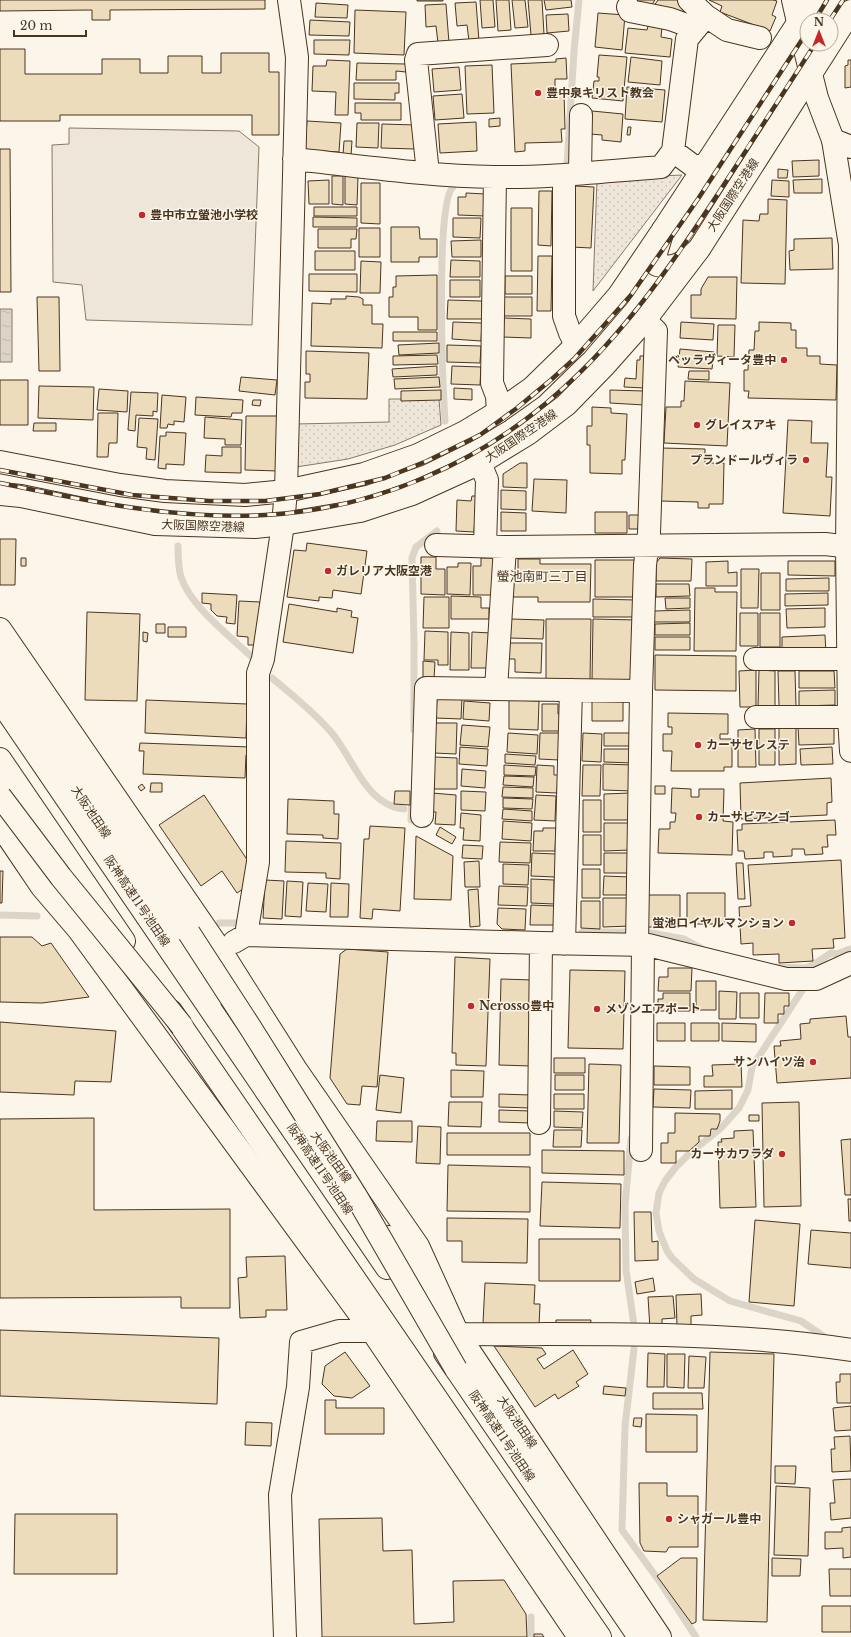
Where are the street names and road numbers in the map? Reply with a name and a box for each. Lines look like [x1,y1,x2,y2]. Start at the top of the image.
street label: 大阪国際空港線 [703,155,762,234]
street label: 大阪国際空港線 [482,406,560,465]
street label: 大阪国際空港線 [161,517,245,534]
street label: 大阪池田線 [68,783,114,841]
street label: 阪神高速11号池田線 [101,852,173,949]
street label: 阪神高速11号池田線 [284,1120,356,1217]
street label: 大阪池田線 [308,1128,355,1185]
street label: 阪神高速11号池田線 [466,1387,538,1484]
street label: 大阪池田線 [494,1393,540,1451]

